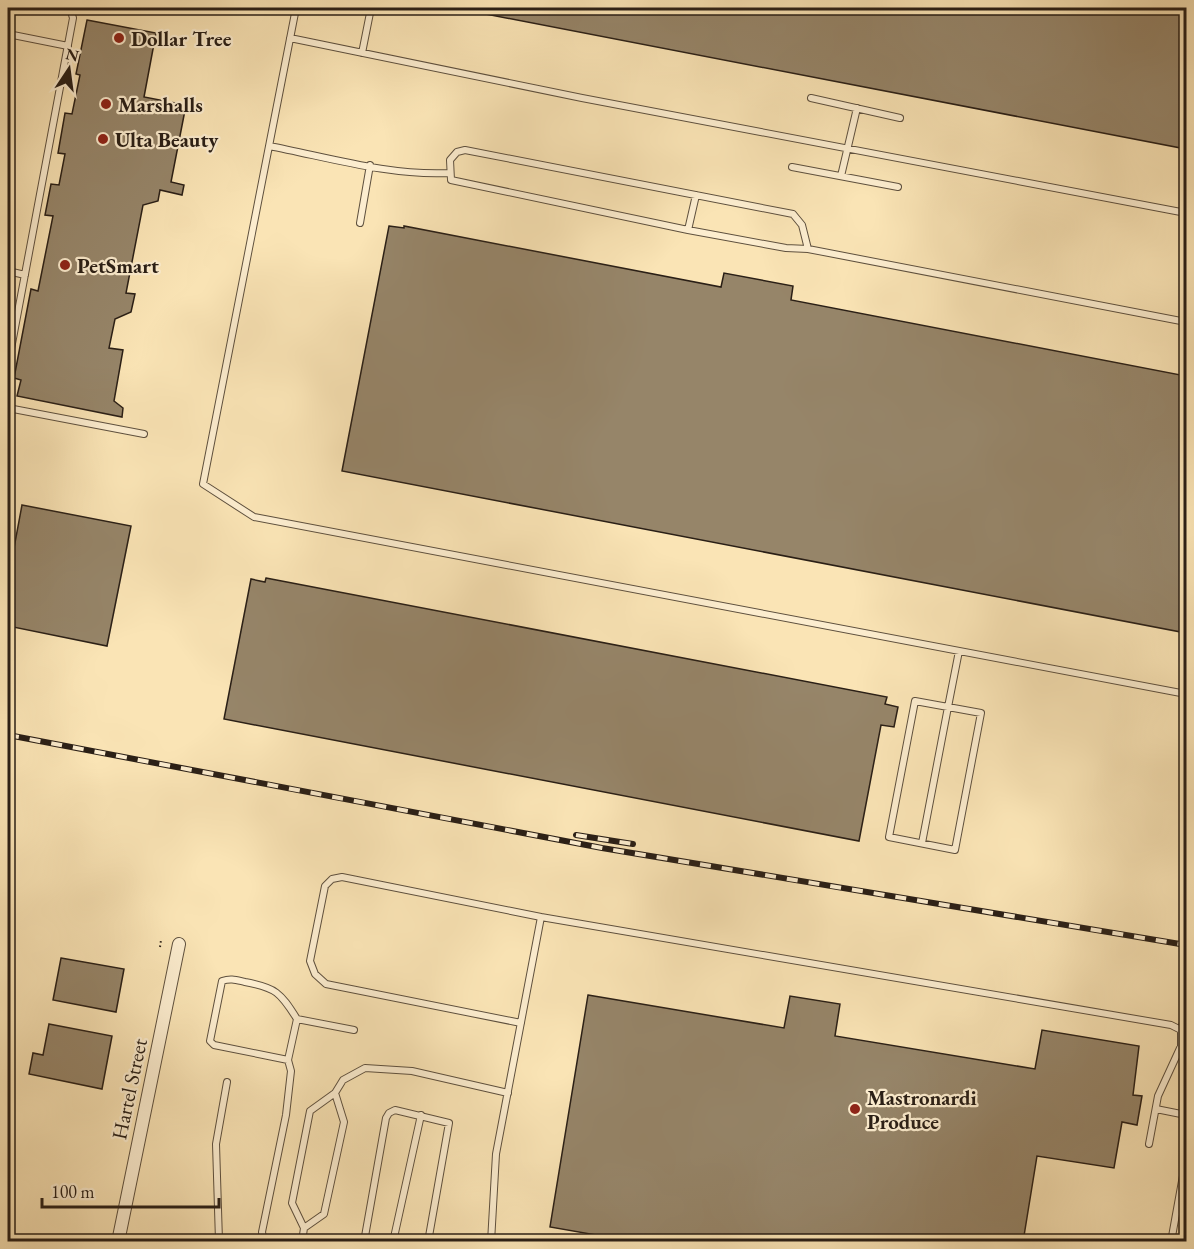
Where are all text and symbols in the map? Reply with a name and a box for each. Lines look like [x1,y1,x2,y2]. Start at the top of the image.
place label: Dollar Tree [131,25,232,52]
marker: Dollar Tree [112,31,126,45]
north arrow [39,39,99,99]
text: N [64,43,81,67]
place label: Marshalls [118,91,203,118]
marker: Marshalls [99,97,113,111]
place label: Ulta Beauty [115,126,219,153]
marker: Ulta Beauty [96,132,110,146]
place label: PetSmart [77,252,159,279]
marker: PetSmart [58,258,72,272]
street label: Hartel Street [105,1036,153,1142]
place label: Mastronardi Produce [867,1084,977,1135]
marker: Mastronardi Produce [848,1102,862,1116]
scale bar [42,1171,219,1209]
text: 100 m [51,1180,95,1203]

